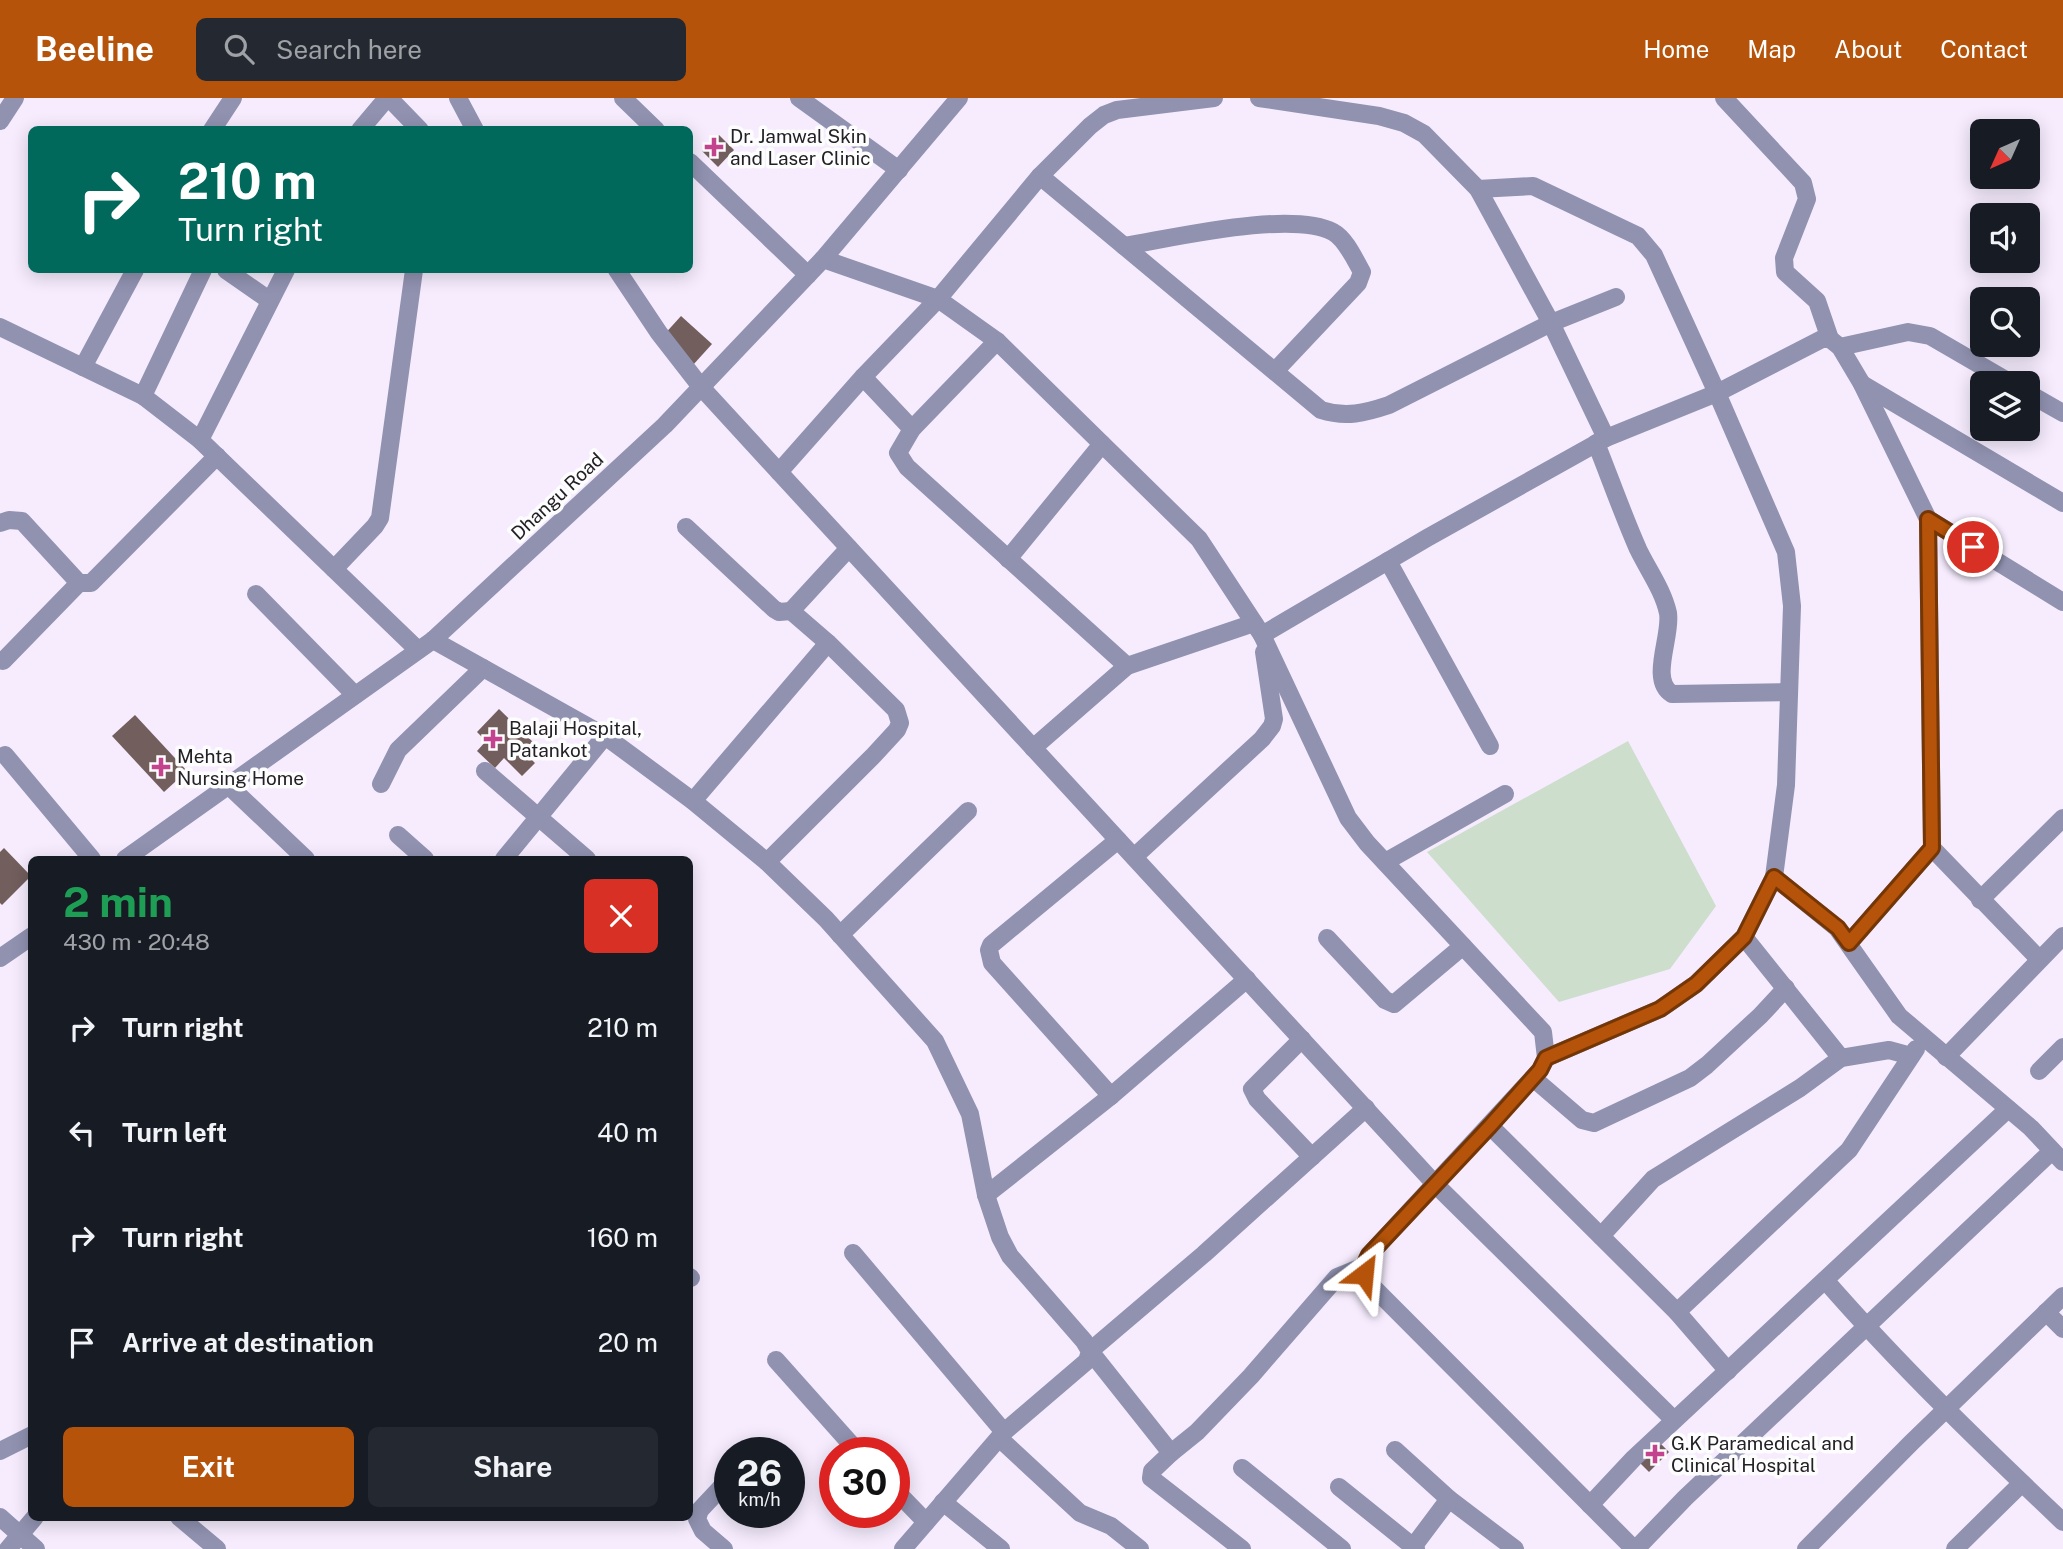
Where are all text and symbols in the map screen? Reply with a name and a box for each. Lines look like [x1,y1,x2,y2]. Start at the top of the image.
search box [196,18,686,81]
text: Beeline [35,30,154,68]
icon: search [220,30,258,68]
text: Search here [276,34,422,65]
text: Home [1643,35,1709,63]
text: Map [1747,35,1796,63]
text: About [1834,35,1902,63]
text: Contact [1940,35,2028,63]
north arrow [1970,119,2040,189]
map controls [1970,119,2040,441]
place label: Dr. Jamwal Skin and Laser Clinic [730,125,870,169]
marker: Dr. Jamwal Skin and Laser Clinic [704,137,724,157]
text: 210 m [178,152,317,210]
icon: right [63,154,154,245]
button: sound [1970,203,2040,273]
text: Turn right [178,211,323,248]
button: search [1970,287,2040,357]
button: layers [1970,371,2040,441]
street label: Dhangu Road [506,448,608,544]
pin [1943,517,2003,577]
icon: arrive [1954,528,1992,566]
place label: Balaji Hospital, Patankot [509,717,642,761]
marker: Balaji Hospital, Patankot [483,729,503,749]
place label: Mehta Nursing Home [177,745,304,789]
marker: Mehta Nursing Home [151,757,171,777]
text: 2 min [63,877,173,926]
button: close [584,879,658,953]
text: 430 m · 20:48 [63,928,210,955]
icon: right [63,1009,101,1047]
text: Turn right [122,1012,244,1043]
text: 210 m [587,1012,658,1043]
icon: left [63,1114,101,1152]
text: Turn left [122,1117,227,1148]
text: 40 m [597,1117,658,1148]
icon: right [63,1219,101,1257]
text: Turn right [122,1222,244,1253]
text: 160 m [587,1222,658,1253]
position arrow [1327,1237,1401,1311]
icon: arrive [63,1324,101,1362]
text: Arrive at destination [122,1327,374,1358]
text: 20 m [598,1327,658,1358]
button: Exit [63,1427,354,1507]
button: Share [368,1427,658,1507]
place label: G.K Paramedical and Clinical Hospital [1671,1432,1854,1476]
speed limit sign: 30 [819,1437,910,1528]
marker: G.K Paramedical and Clinical Hospital [1645,1444,1665,1464]
text: 26 [737,1453,782,1494]
text: km/h [738,1489,781,1510]

